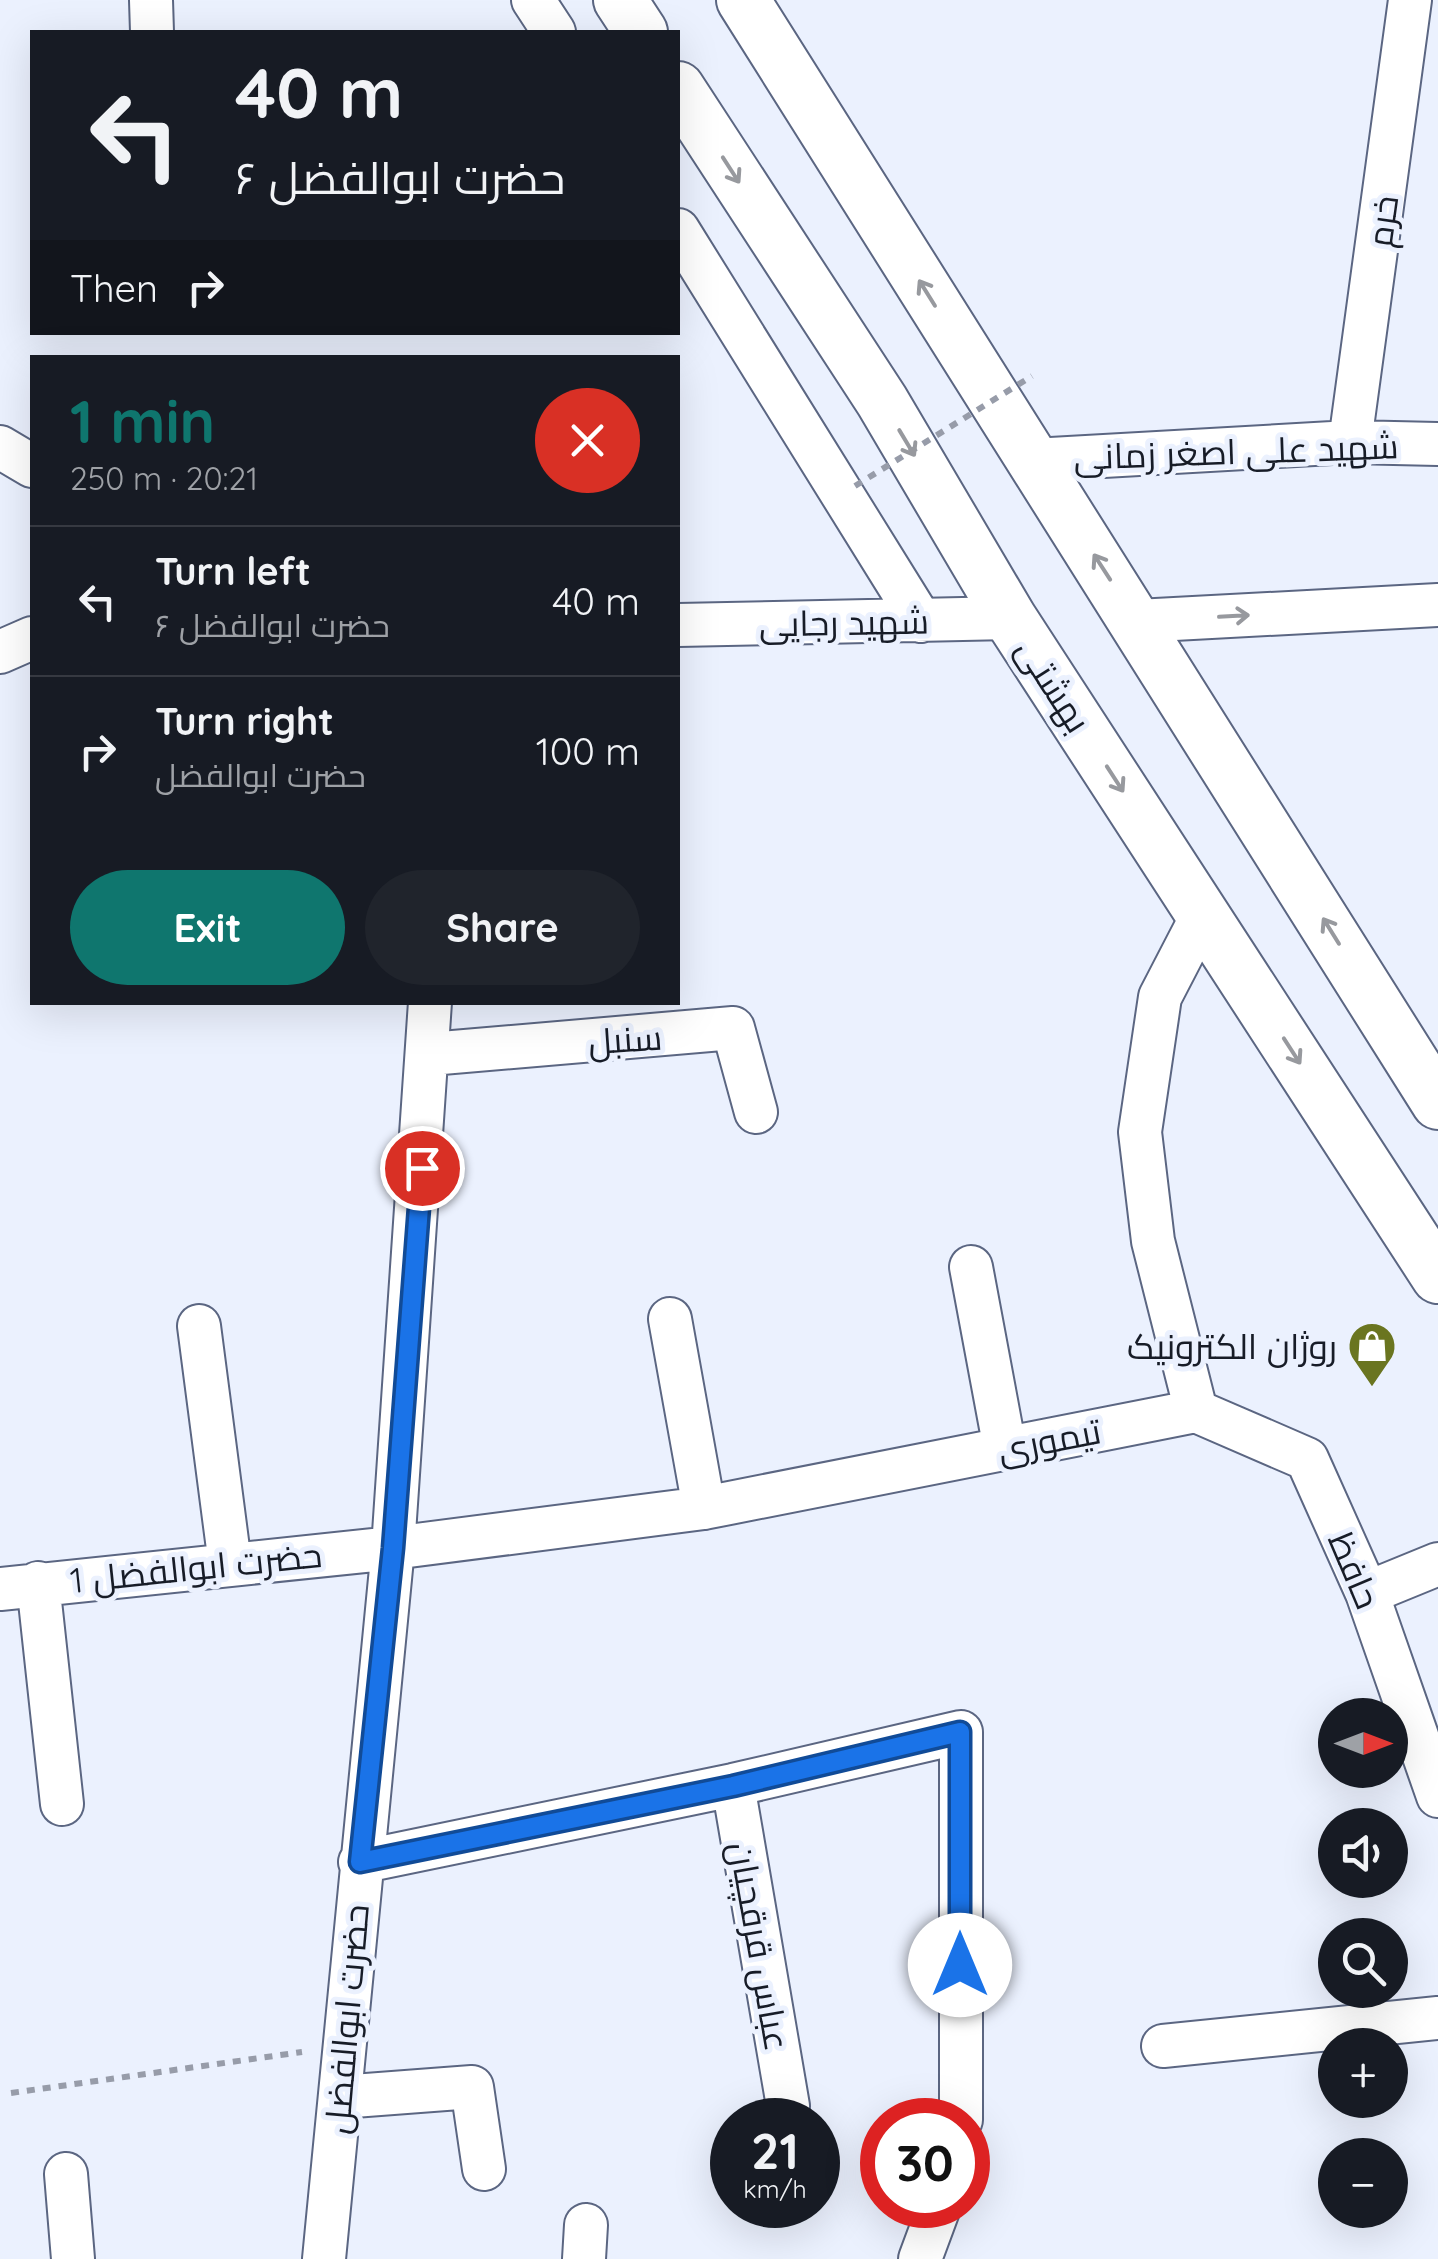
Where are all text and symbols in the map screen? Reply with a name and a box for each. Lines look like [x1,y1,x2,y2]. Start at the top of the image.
text: 40 m [235,48,403,136]
icon: left [70,70,200,200]
text: حضرت ابوالفضل ۶ [235,149,565,205]
one-way arrow [720,155,741,183]
street label: خرم [1357,192,1410,250]
icon: right [178,260,233,315]
text: Then [70,264,158,312]
one-way arrow [916,279,937,308]
text: 1 min [70,383,215,458]
button: close [535,388,640,493]
street label: شهید علی اصغر زمانی [1073,423,1399,479]
one-way arrow [897,428,917,457]
text: 250 m · 20:21 [70,458,258,498]
text: Turn left [155,547,311,595]
one-way arrow [1092,553,1112,581]
icon: left [70,574,125,629]
text: 40 m [552,577,640,625]
street label: شهید رجایی [759,599,929,645]
text: حضرت ابوالفضل ۶ [155,605,390,645]
one-way arrow [1218,606,1250,625]
street label: بهشتی [1007,629,1101,741]
text: Turn right [155,697,334,745]
icon: right [70,724,125,779]
text: 100 m [536,727,640,775]
text: حضرت ابوالفضل [155,755,366,795]
one-way arrow [1104,764,1125,792]
button: Exit [70,870,345,985]
button: Share [365,870,640,985]
one-way arrow [1320,917,1341,946]
street label: سنبل [587,1014,663,1064]
one-way arrow [1281,1037,1302,1065]
pin [380,1126,465,1211]
icon: arrive [395,1141,450,1196]
shop icon: روژان الکترونیک [1346,1320,1398,1388]
place label: روژان الکترونیک [1127,1324,1337,1368]
street label: تیموری [994,1408,1104,1472]
street label: حافظ [1319,1525,1391,1615]
street label: حضرت ابوالفضل 1 [68,1532,324,1602]
north arrow [1318,1698,1408,1788]
map controls [1318,1698,1408,2228]
button: sound [1318,1808,1408,1898]
street label: عباس قرقچیان [718,1838,800,2054]
street label: حضرت ابوالفضل [314,1902,378,2136]
position arrow [908,1913,1012,2017]
button: search [1318,1918,1408,2008]
button: + [1318,2028,1408,2118]
speed limit sign: 30 [860,2098,990,2228]
text: 21 [751,2119,799,2182]
button: − [1318,2138,1408,2228]
text: km/h [743,2173,807,2204]

